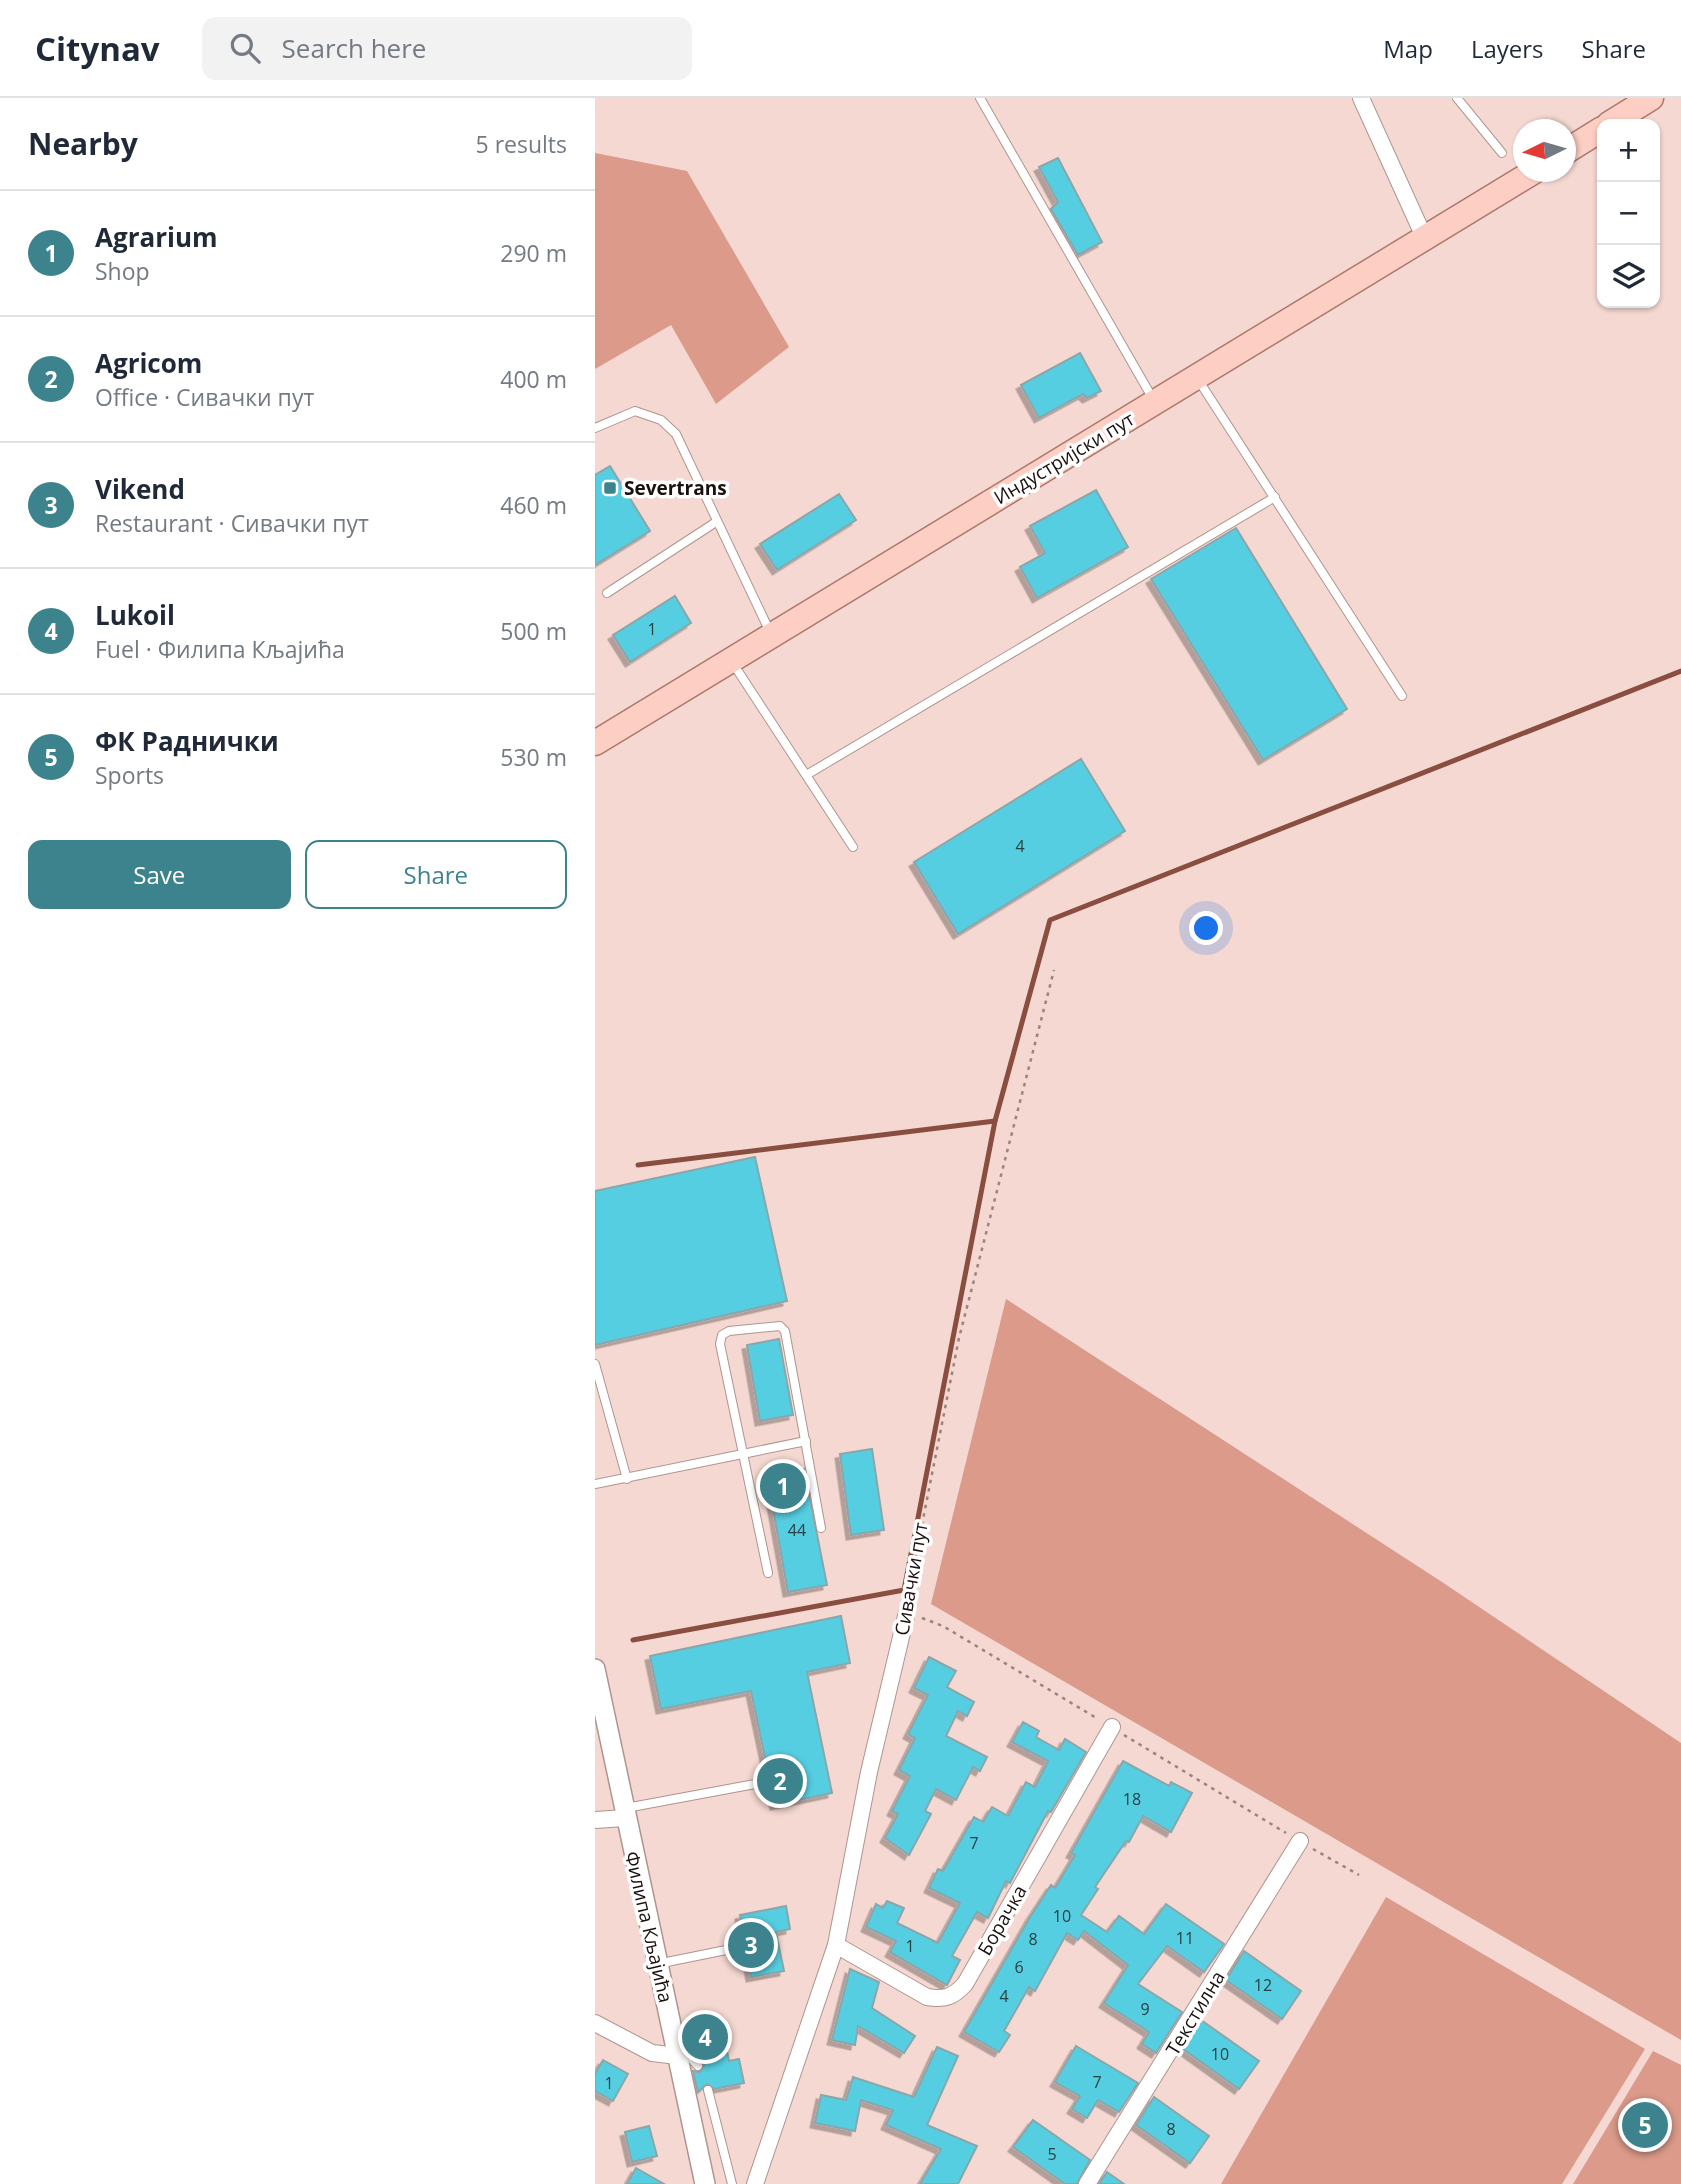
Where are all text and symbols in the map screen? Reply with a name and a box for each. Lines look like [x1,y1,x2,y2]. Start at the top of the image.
search box [202,17,692,80]
text: Citynav [35,26,160,71]
icon: search [226,29,264,67]
text: Search here [282,30,426,66]
text: Map [1383,32,1433,65]
text: Layers [1471,32,1544,65]
text: Share [1582,32,1646,65]
north arrow [1513,119,1576,182]
map controls [1597,119,1660,308]
button: + [1597,119,1660,182]
text: Nearby [28,123,138,164]
text: 5 results [476,128,567,160]
button: − [1597,182,1660,245]
text: Agrarium [95,219,218,255]
text: 1 [44,237,58,269]
text: 290 m [500,237,567,269]
button: layers [1597,245,1660,308]
text: Shop [95,255,150,287]
text: Agricom [95,345,202,381]
text: 2 [44,363,58,395]
text: 400 m [500,363,567,395]
text: Office · Сивачки пут [95,381,314,413]
street label: Индустријски пут [989,406,1139,510]
text: Vikend [95,471,185,507]
place label: Severtrans [624,475,727,501]
marker: Severtrans [602,480,618,496]
text: 3 [44,489,58,521]
text: 460 m [500,489,567,521]
text: Restaurant · Сивачки пут [95,507,369,539]
text: Lukoil [95,597,175,633]
text: 4 [44,615,58,647]
text: 500 m [500,615,567,647]
house number: 1 [647,618,657,640]
text: Fuel · Филипа Кљајића [95,633,345,665]
text: ФК Раднички [95,723,279,759]
text: 5 [44,741,58,773]
text: 530 m [500,741,567,773]
text: Sports [95,759,164,791]
house number: 4 [1015,835,1025,857]
button: Save [28,840,291,909]
button: Share [305,840,567,909]
your location [1189,911,1223,945]
pin: 1 [760,1460,806,1512]
house number: 44 [788,1519,806,1541]
street label: Сивачки пут [888,1520,934,1637]
pin: 2 [757,1755,803,1807]
house number: 18 [1123,1788,1141,1810]
house number: 7 [969,1832,979,1854]
street label: Филипа Кљајића [619,1849,679,2005]
street label: Борачка [971,1880,1033,1960]
house number: 10 [1053,1905,1071,1927]
pin: 3 [728,1919,774,1971]
house number: 11 [1176,1927,1194,1949]
house number: 8 [1028,1928,1038,1950]
house number: 1 [905,1935,915,1957]
house number: 6 [1014,1956,1024,1978]
street label: Текстилна [1160,1966,1230,2060]
house number: 12 [1254,1974,1272,1996]
house number: 4 [999,1985,1009,2007]
house number: 9 [1140,1998,1150,2020]
pin: 4 [682,2011,728,2063]
house number: 10 [1211,2043,1229,2065]
house number: 7 [1092,2071,1102,2093]
house number: 1 [604,2072,614,2094]
pin: 5 [1622,2099,1668,2151]
house number: 8 [1166,2118,1176,2140]
house number: 5 [1047,2143,1057,2165]

